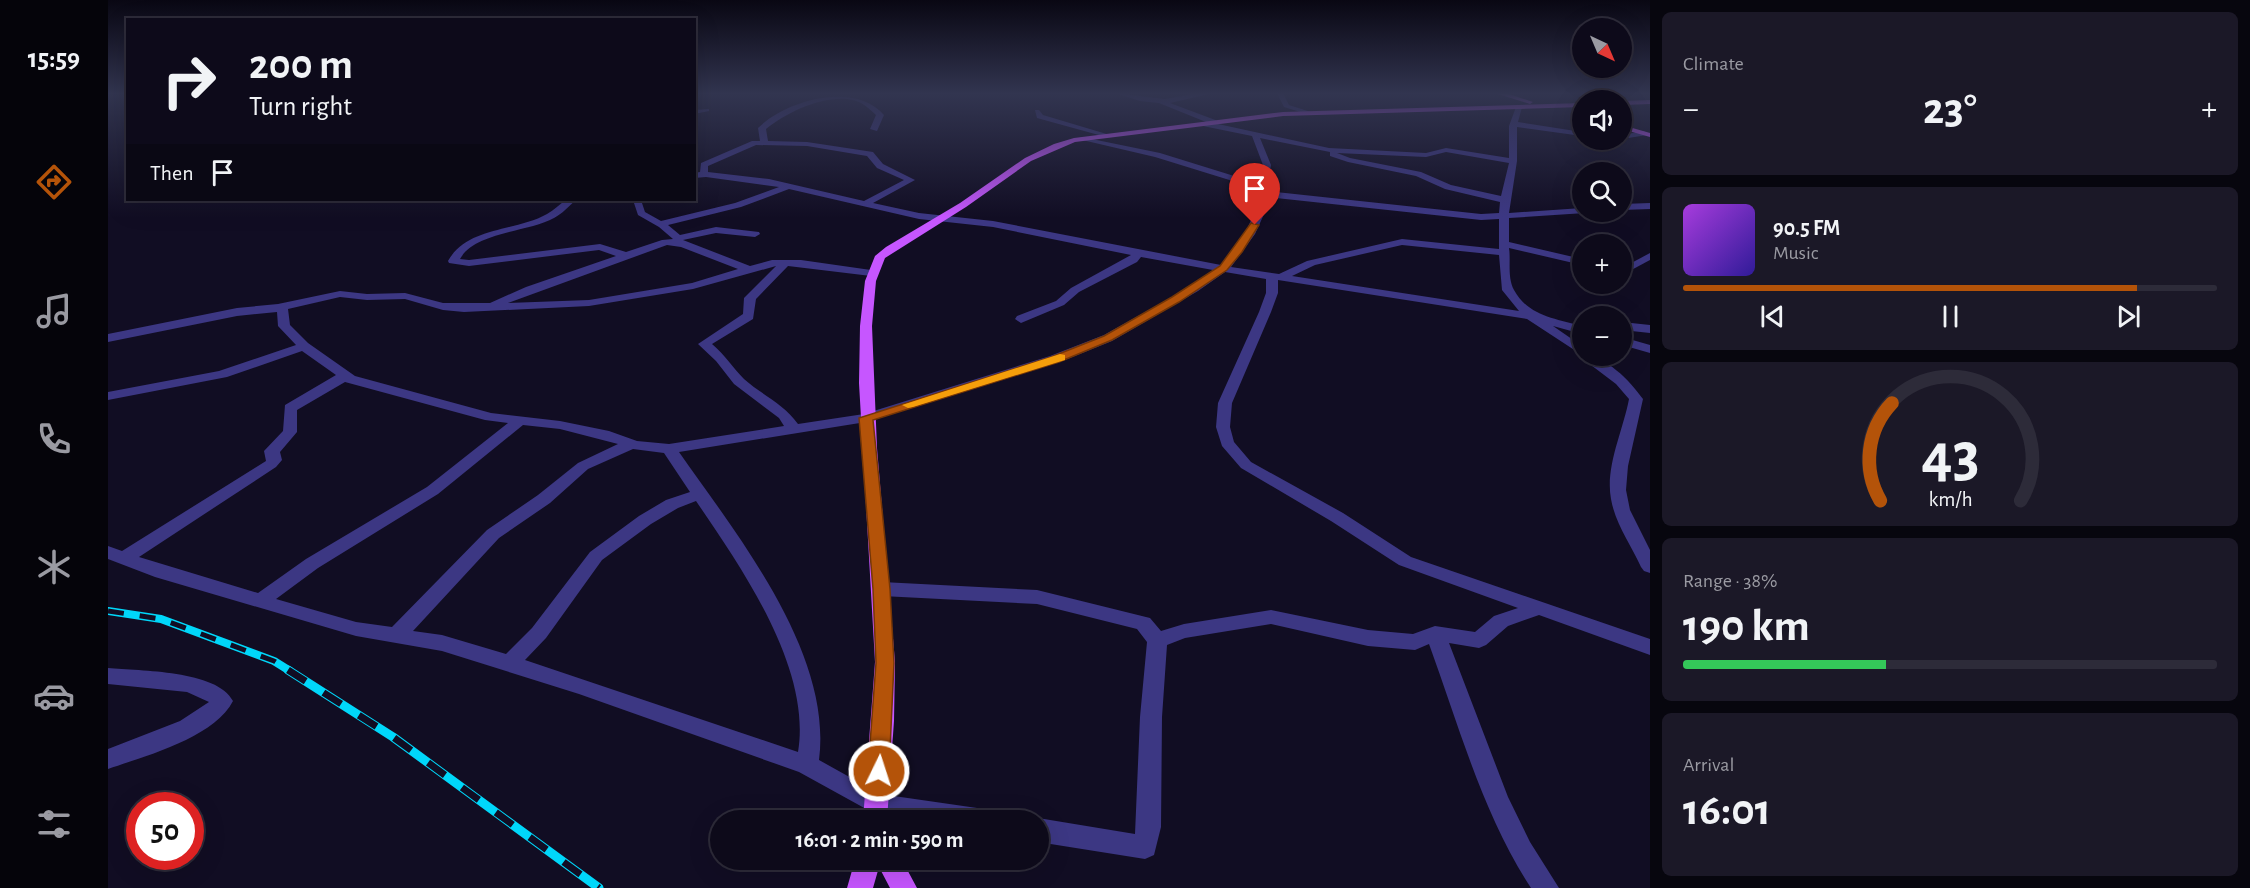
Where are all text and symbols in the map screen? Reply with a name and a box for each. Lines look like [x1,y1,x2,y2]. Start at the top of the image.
north arrow [1572,18,1632,78]
map controls [1572,18,1632,366]
icon: right [150,42,228,120]
text: 200 m [249,44,353,86]
text: 15:59 [28,45,80,72]
text: Climate [1683,54,1744,74]
text: 23° [1923,87,1977,132]
button: sound [1572,90,1632,150]
text: Turn right [249,93,352,120]
text: − [1683,93,1699,126]
text: + [2201,93,2217,126]
icon: arrive [206,156,239,189]
icon: directions [33,161,75,203]
text: Then [150,162,194,184]
button: search [1572,162,1632,222]
pin [1229,163,1280,225]
icon: arrive [1238,172,1271,205]
text: 90.5 FM [1773,217,1840,239]
button: + [1572,234,1632,294]
text: Music [1773,243,1819,263]
icon: music [33,290,75,332]
icon: previous [1756,300,1789,333]
icon: pause [1934,300,1967,333]
icon: next [2112,300,2145,333]
button: − [1572,306,1632,366]
icon: phone [33,418,75,460]
text: 43 [1921,425,1979,487]
text: km/h [1928,489,1972,510]
icon: climate [33,546,75,588]
text: Range · 38% [1683,571,1777,591]
text: 190 km [1683,604,1810,649]
icon: car [33,675,75,717]
position arrow [847,739,911,803]
text: Arrival [1683,755,1734,775]
text: 16:01 [1683,788,1771,833]
speed limit sign: 50 [126,792,204,870]
icon: filters [33,803,75,845]
text: 16:01 · 2 min · 590 m [796,829,963,851]

